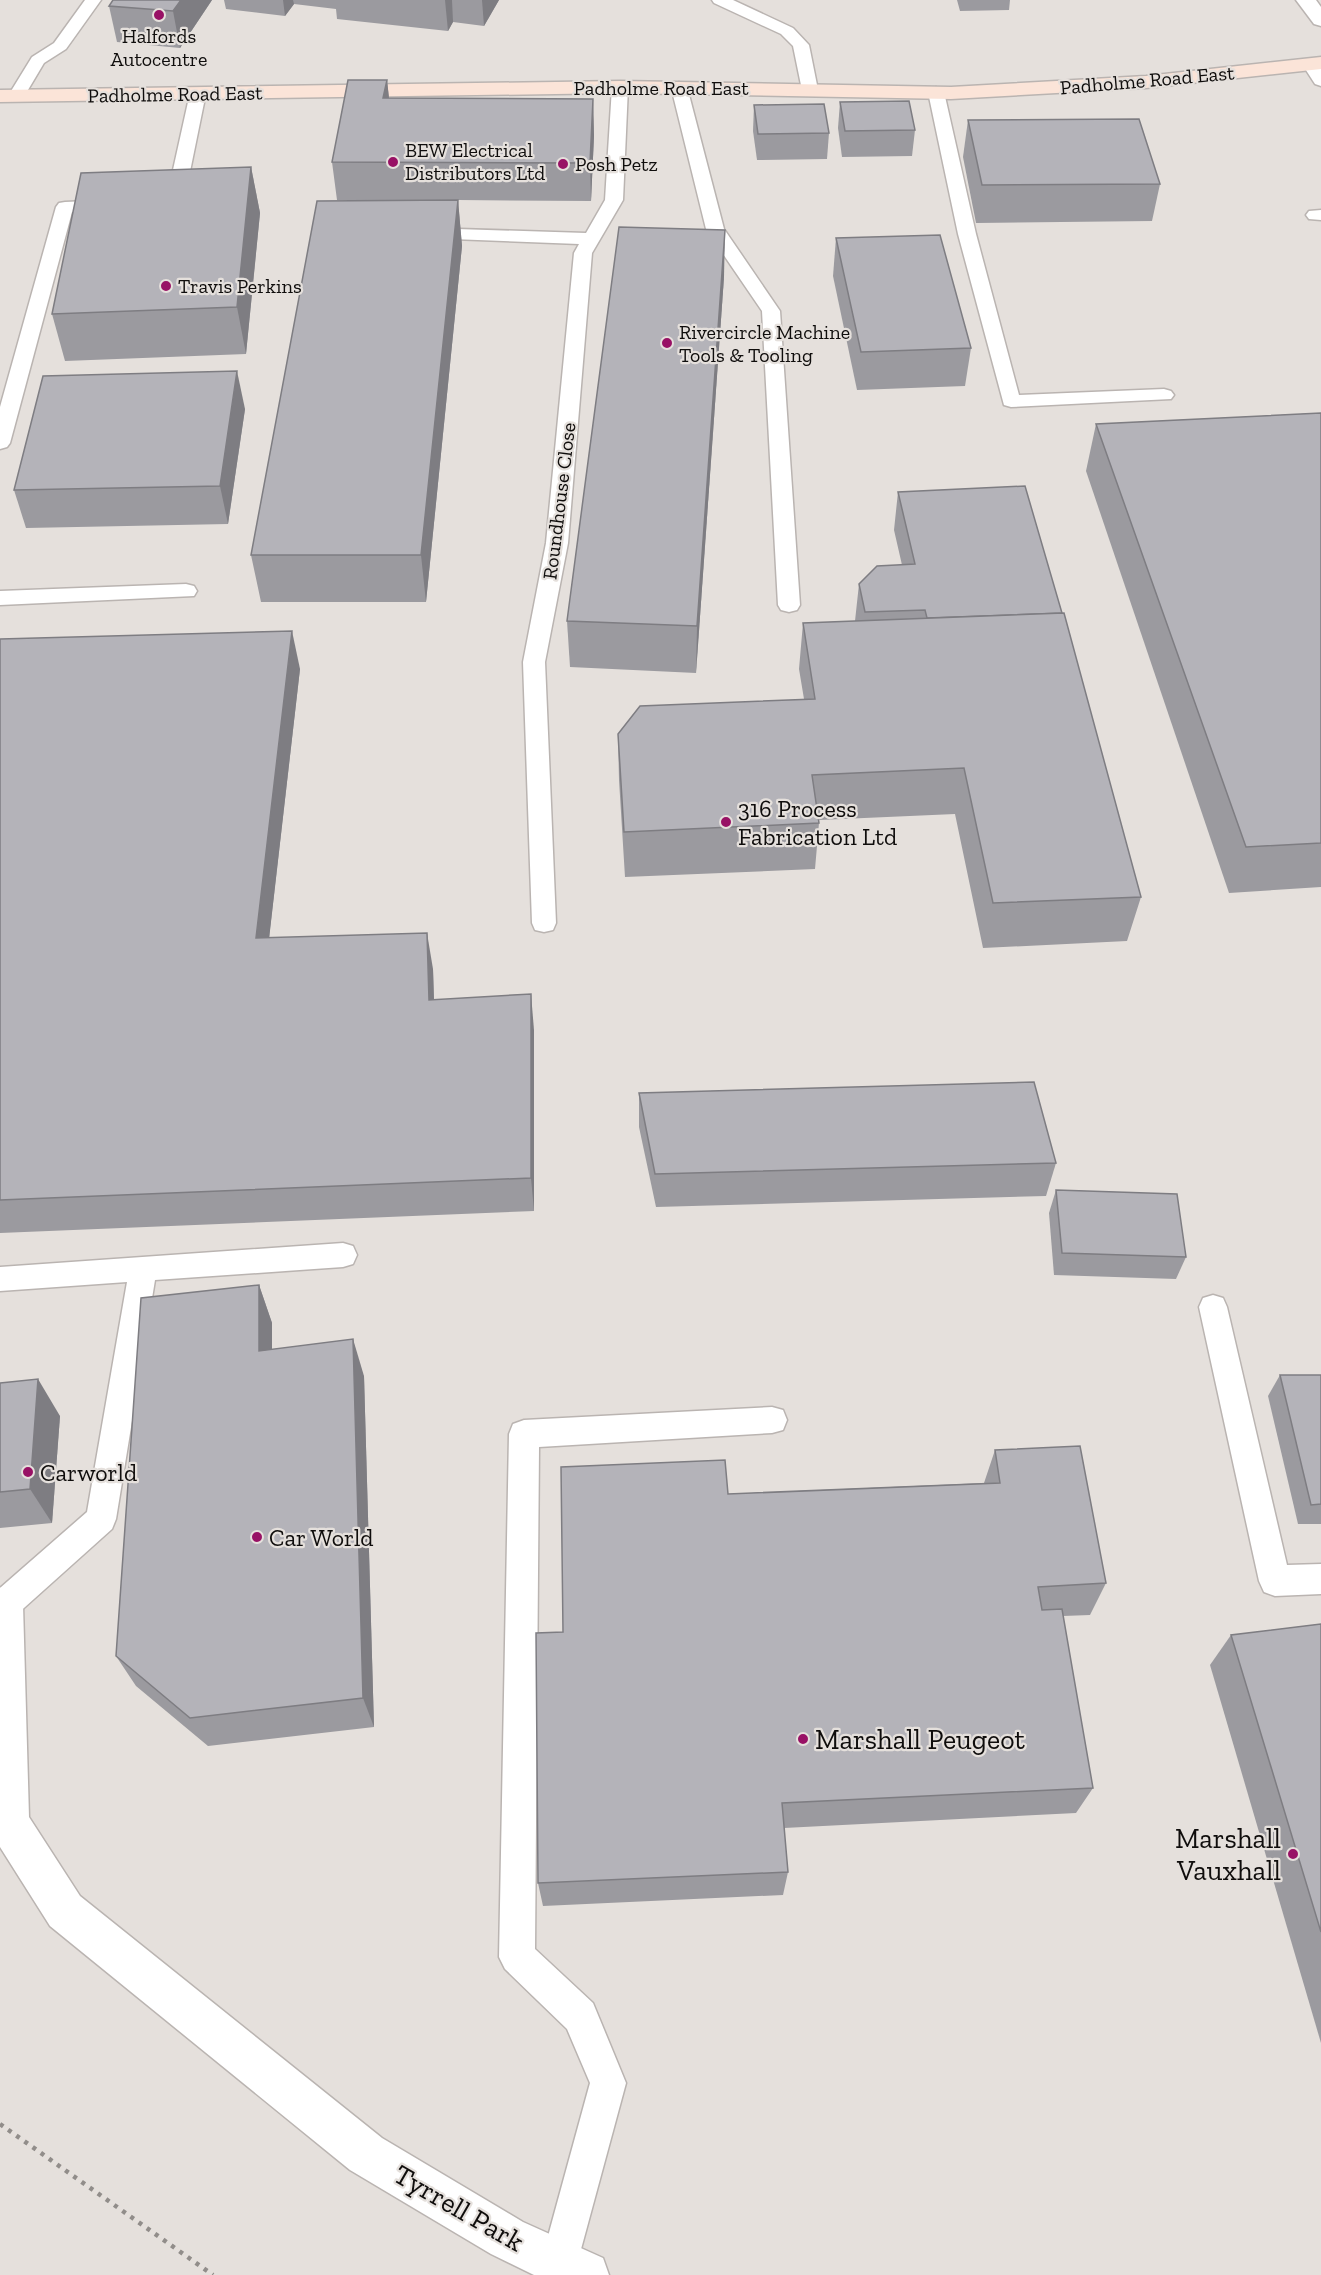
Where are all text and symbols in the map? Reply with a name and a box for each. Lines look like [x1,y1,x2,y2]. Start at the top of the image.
marker: Halfords Autocentre [152,8,166,22]
place label: Halfords Autocentre [111,24,207,71]
street label: Padholme Road East [1059,60,1236,100]
street label: Padholme Road East [573,76,749,100]
street label: Padholme Road East [87,80,263,108]
place label: BEW Electrical Distributors Ltd [405,138,545,185]
place label: Posh Petz [575,152,658,176]
marker: BEW Electrical Distributors Ltd [386,155,400,169]
marker: Posh Petz [556,157,570,171]
place label: Travis Perkins [178,274,302,298]
marker: Travis Perkins [159,279,173,293]
place label: Rivercircle Machine Tools & Tooling [679,320,850,367]
marker: Rivercircle Machine Tools & Tooling [660,336,674,350]
street label: Roundhouse Close [537,421,581,581]
place label: 316 Process Fabrication Ltd [738,794,897,851]
marker: 316 Process Fabrication Ltd [719,815,733,829]
place label: Carworld [40,1458,137,1487]
marker: Carworld [21,1465,35,1479]
place label: Car World [269,1523,374,1552]
marker: Car World [250,1530,264,1544]
place label: Marshall Peugeot [815,1723,1026,1756]
marker: Marshall Peugeot [796,1732,810,1746]
place label: Marshall Vauxhall [1175,1822,1281,1887]
marker: Marshall Vauxhall [1286,1847,1300,1861]
street label: Tyrrell Park [388,2158,530,2259]

